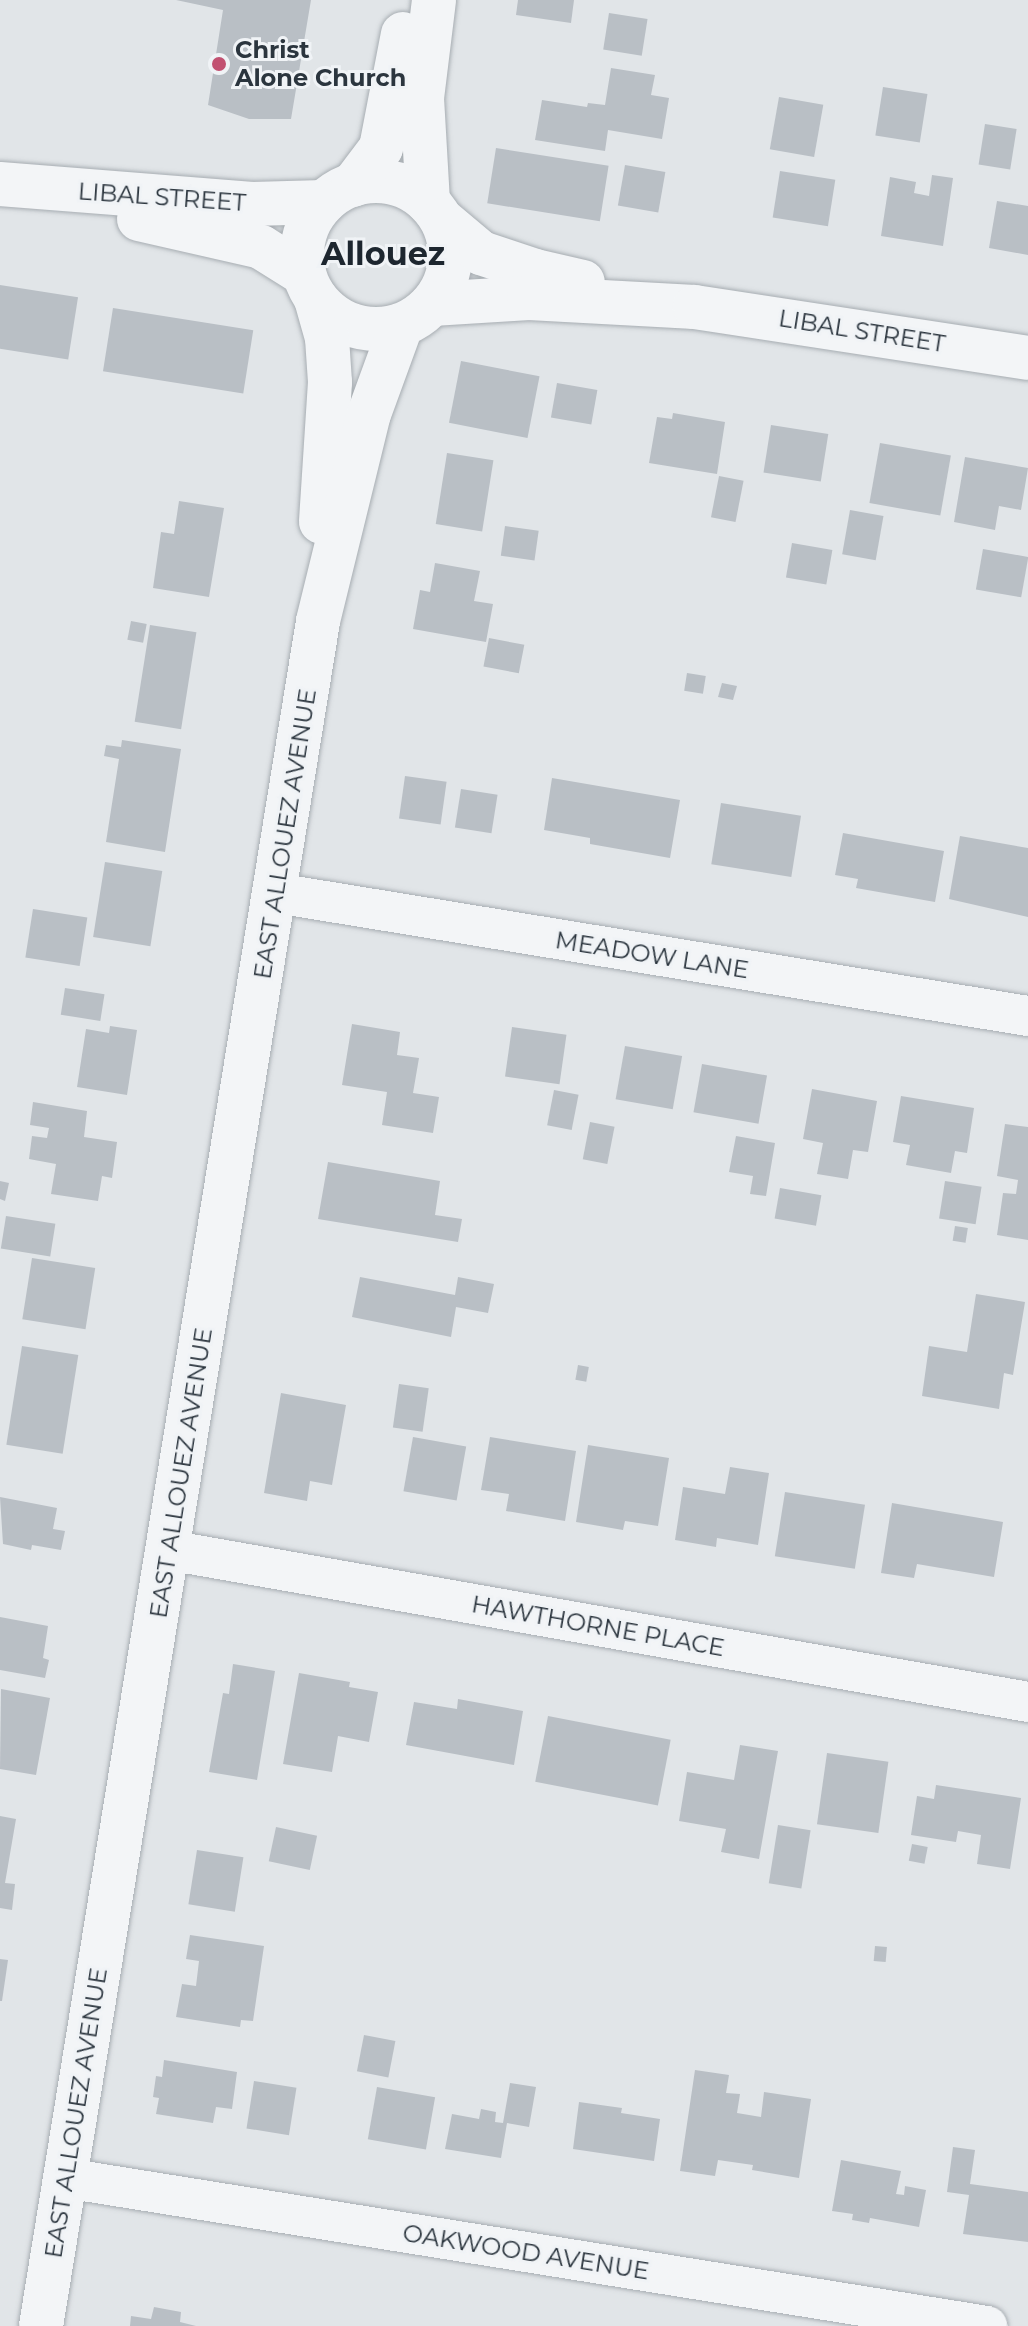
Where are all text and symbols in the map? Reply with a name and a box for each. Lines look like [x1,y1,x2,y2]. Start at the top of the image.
place label: Christ Alone Church [235,36,406,92]
marker: Christ Alone Church [210,55,228,73]
street label: LIBAL STREET [77,177,247,217]
district label: Allouez [321,235,445,273]
street label: LIBAL STREET [777,304,947,358]
street label: EAST ALLOUEZ AVENUE [248,687,322,981]
street label: MEADOW LANE [553,925,751,985]
street label: EAST ALLOUEZ AVENUE [144,1326,218,1620]
street label: HAWTHORNE PLACE [469,1590,727,1662]
street label: EAST ALLOUEZ AVENUE [39,1966,113,2260]
street label: OAKWOOD AVENUE [401,2218,651,2286]

